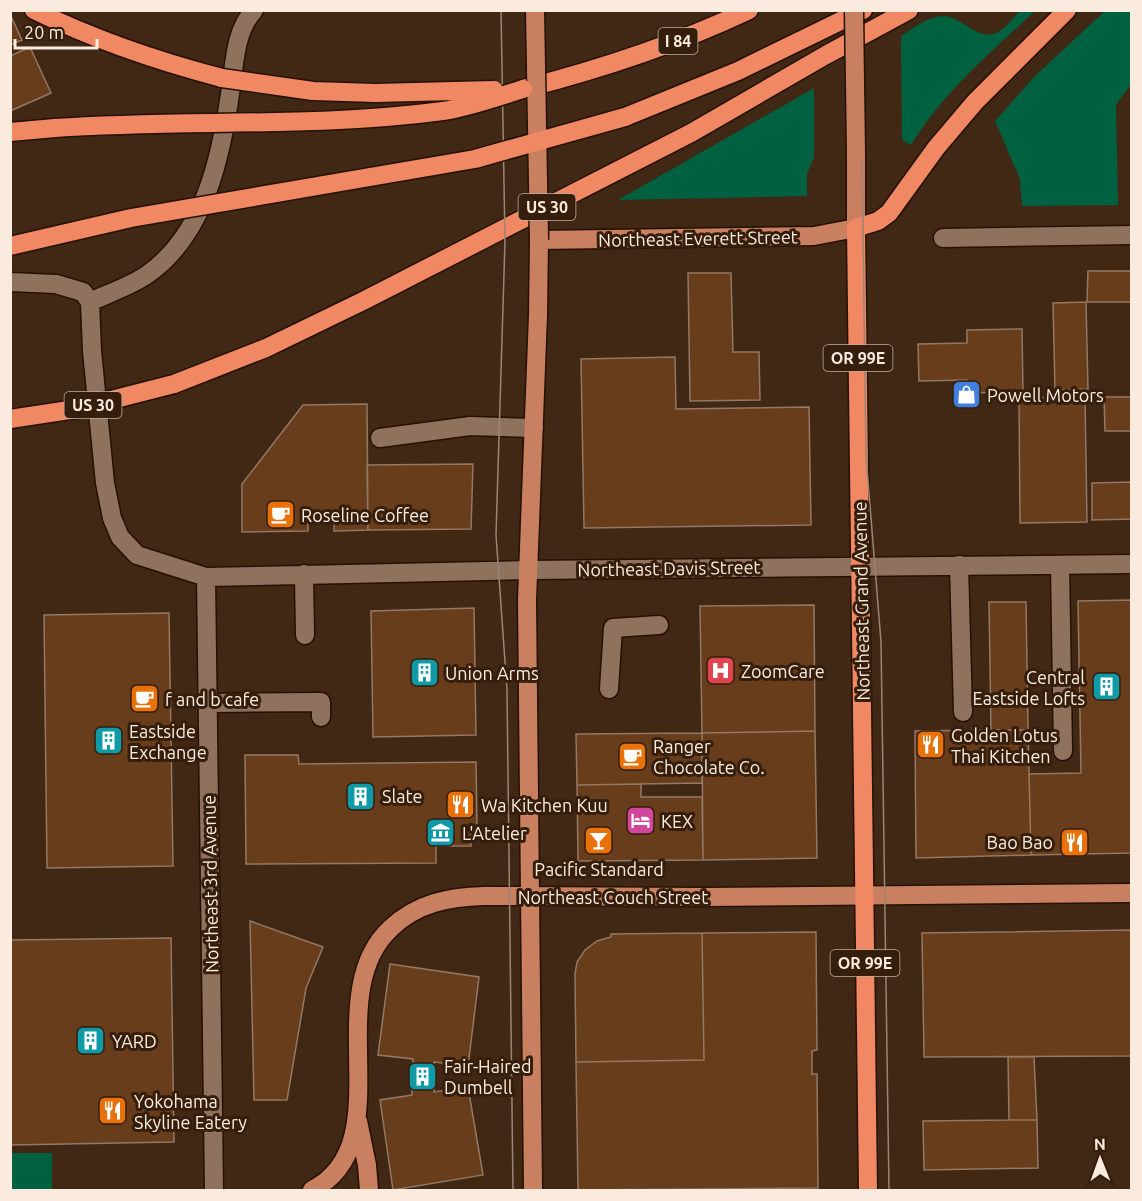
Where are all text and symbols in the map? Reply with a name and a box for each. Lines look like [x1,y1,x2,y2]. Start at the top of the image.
scale bar [15,12,98,50]
text: 20 m [24,22,64,42]
road number: I 84 [658,28,698,54]
road number: US 30 [518,194,576,220]
street label: Northeast Everett Street [598,226,798,250]
road number: OR 99E [824,345,892,371]
shop icon: Powell Motors [950,379,982,411]
place label: Powell Motors [987,385,1104,405]
road number: US 30 [64,392,122,418]
cafe icon: Roseline Coffee [264,499,296,531]
street label: Northeast Grand Avenue [849,501,873,701]
place label: Roseline Coffee [301,505,429,525]
street label: Northeast Davis Street [577,556,761,580]
hospital icon: ZoomCare [704,655,736,687]
building icon: Union Arms [408,657,440,689]
place label: ZoomCare [741,661,825,681]
place label: Union Arms [445,663,539,683]
place label: Central Eastside Lofts [973,667,1085,708]
building icon: Central Eastside Lofts [1090,671,1122,703]
cafe icon: f and b cafe [128,683,160,715]
place label: f and b cafe [165,689,259,709]
place label: Eastside Exchange [129,721,207,762]
building icon: Eastside Exchange [92,725,124,757]
place label: Golden Lotus Thai Kitchen [951,725,1058,766]
restaurant icon: Golden Lotus Thai Kitchen [914,729,946,761]
place label: Ranger Chocolate Co. [653,736,765,777]
cafe icon: Ranger Chocolate Co. [616,740,648,772]
building icon: Slate [345,780,377,812]
place label: Slate [382,786,422,806]
restaurant icon: Wa Kitchen Kuu [444,789,476,821]
street label: Northeast 3rd Avenue [198,795,222,973]
place label: Wa Kitchen Kuu [481,795,608,815]
hotel icon: KEX [624,805,656,837]
place label: KEX [661,811,693,831]
museum icon: L'Atelier [425,817,457,849]
place label: L'Atelier [462,823,527,843]
bar icon: Pacific Standard [583,824,615,856]
restaurant icon: Bao Bao [1058,826,1090,858]
place label: Bao Bao [986,832,1053,852]
place label: Pacific Standard [534,859,664,879]
street label: Northeast Couch Street [518,887,708,907]
road number: OR 99E [830,950,900,976]
building icon: YARD [75,1025,107,1057]
place label: YARD [112,1031,157,1051]
place label: Fair-Haired Dumbell [444,1056,532,1097]
building icon: Fair-Haired Dumbell [407,1060,439,1092]
place label: Yokohama Skyline Eatery [134,1091,247,1132]
restaurant icon: Yokohama Skyline Eatery [97,1095,129,1127]
north arrow [1070,1129,1130,1189]
text: N [1094,1135,1106,1153]

